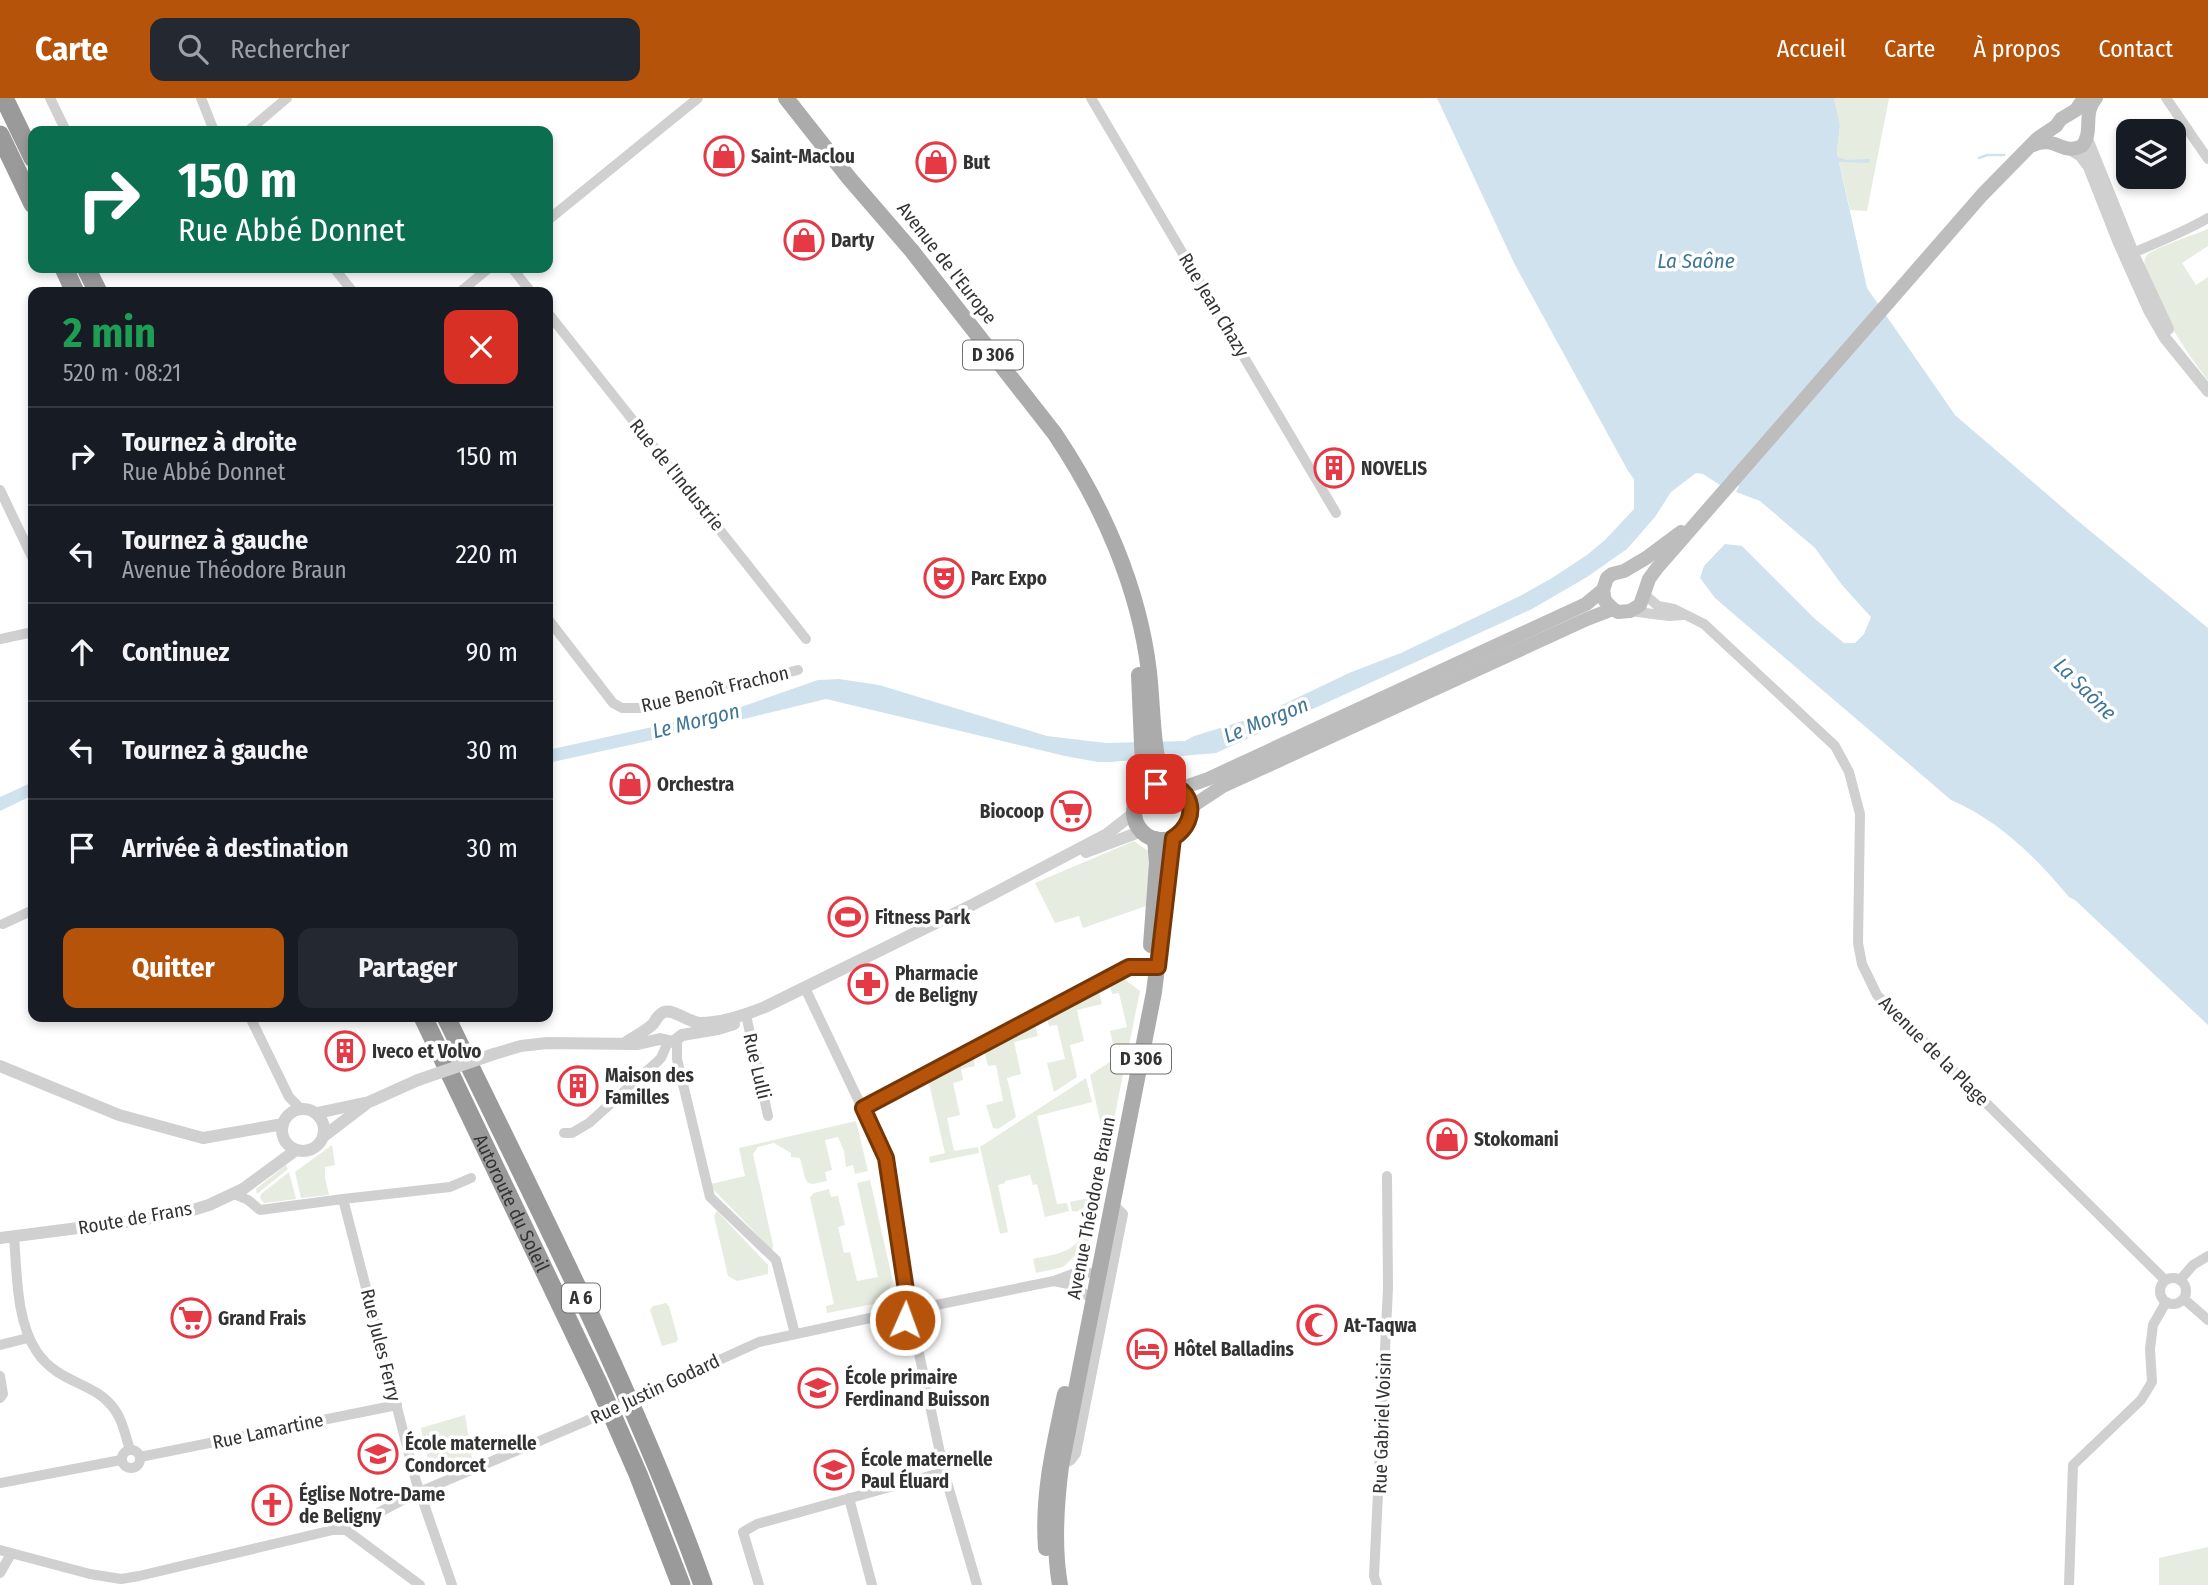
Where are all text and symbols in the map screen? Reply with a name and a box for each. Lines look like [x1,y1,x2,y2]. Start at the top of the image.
search box [150,18,640,81]
text: Carte [35,29,108,69]
icon: search [174,30,212,68]
text: Rechercher [230,34,350,65]
text: Accueil [1777,35,1846,63]
text: Carte [1884,35,1935,63]
text: À propos [1973,35,2060,63]
text: Contact [2098,35,2173,63]
map controls [2116,119,2186,189]
button: layers [2116,119,2186,189]
shop icon: Saint-Maclou [703,135,745,177]
shop icon: But [915,141,957,183]
place label: Saint-Maclou [751,145,855,168]
text: 150 m [178,151,297,210]
place label: But [963,151,990,174]
icon: right [63,154,154,245]
street label: Avenue de l'Europe [892,197,1002,329]
text: Rue Abbé Donnet [178,211,405,249]
shop icon: Darty [783,219,825,261]
place label: Darty [831,229,875,252]
water label: La Saône [1657,248,1735,274]
street label: Rue Jean Chazy [1174,249,1254,362]
text: 2 min [63,308,156,358]
button: close [444,310,518,384]
road number: D 306 [963,341,1023,370]
text: 520 m · 08:21 [63,359,181,387]
street label: Rue de l'Industrie [625,415,729,535]
text: Tournez à droite [122,427,297,458]
icon: right [63,437,101,475]
text: 150 m [456,441,518,472]
building icon: NOVELIS [1313,447,1355,489]
place label: NOVELIS [1361,457,1427,480]
text: Rue Abbé Donnet [122,458,285,486]
text: Tournez à gauche [122,525,308,556]
icon: left [63,535,101,573]
text: 220 m [455,539,518,570]
text: Avenue Théodore Braun [122,556,347,584]
theatre icon: Parc Expo [923,557,965,599]
place label: Parc Expo [971,567,1047,590]
icon: ahead [63,633,101,671]
text: Continuez [122,637,229,668]
text: 90 m [466,637,518,668]
water label: La Saône [2048,652,2122,726]
street label: Rue Benoît Frachon [639,661,791,717]
water label: Le Morgon [1220,691,1312,749]
water label: Le Morgon [650,698,742,744]
icon: left [63,731,101,769]
text: Tournez à gauche [122,735,308,766]
text: 30 m [467,735,518,766]
pin [1126,754,1186,814]
shop icon: Orchestra [609,763,651,805]
icon: arrive [1137,765,1175,803]
place label: Orchestra [657,773,734,796]
supermarket icon: Biocoop [1050,790,1092,832]
place label: Biocoop [980,800,1044,823]
icon: arrive [63,829,101,867]
text: Arrivée à destination [122,833,349,864]
text: 30 m [467,833,518,864]
sports icon: Fitness Park [827,896,869,938]
place label: Fitness Park [875,906,970,929]
button: Quitter [63,928,284,1008]
button: Partager [298,928,518,1008]
place label: Pharmacie de Beligny [895,962,979,1007]
pharmacy icon: Pharmacie de Beligny [847,963,889,1005]
street label: Avenue de la Plage [1874,991,1994,1111]
building icon: Iveco et Volvo [324,1030,366,1072]
street label: Rue Lulli [738,1031,776,1101]
place label: Iveco et Volvo [372,1040,481,1063]
road number: D 306 [1111,1044,1171,1074]
place label: Maison des Familles [605,1064,694,1109]
building icon: Maison des Familles [557,1065,599,1107]
street label: Avenue Théodore Braun [1062,1115,1120,1301]
shop icon: Stokomani [1426,1118,1468,1160]
place label: Stokomani [1474,1128,1559,1151]
street label: Autoroute du Soleil [469,1130,555,1275]
street label: Route de Frans [76,1197,194,1239]
road number: A 6 [562,1283,600,1312]
position arrow [868,1283,942,1357]
street label: Rue Jules Ferry [356,1286,406,1404]
supermarket icon: Grand Frais [170,1297,212,1339]
mosque icon: At-Taqwa [1296,1304,1338,1346]
place label: Grand Frais [218,1307,307,1330]
place label: At-Taqwa [1343,1314,1417,1337]
hotel icon: Hôtel Balladins [1126,1328,1168,1370]
place label: Hôtel Balladins [1174,1338,1295,1361]
street label: Rue Justin Godard [587,1349,723,1429]
street label: Rue Gabriel Voisin [1368,1352,1396,1494]
place label: École primaire Ferdinand Buisson [845,1364,990,1411]
school or university icon: École primaire Ferdinand Buisson [797,1367,839,1409]
street label: Rue Lamartine [210,1408,326,1454]
place label: École maternelle Condorcet [405,1430,537,1477]
school or university icon: École maternelle Condorcet [357,1433,399,1475]
place label: École maternelle Paul Éluard [861,1446,993,1493]
school or university icon: École maternelle Paul Éluard [813,1449,855,1491]
place label: Église Notre-Dame de Beligny [299,1481,446,1528]
church icon: Église Notre-Dame de Beligny [251,1484,293,1526]

